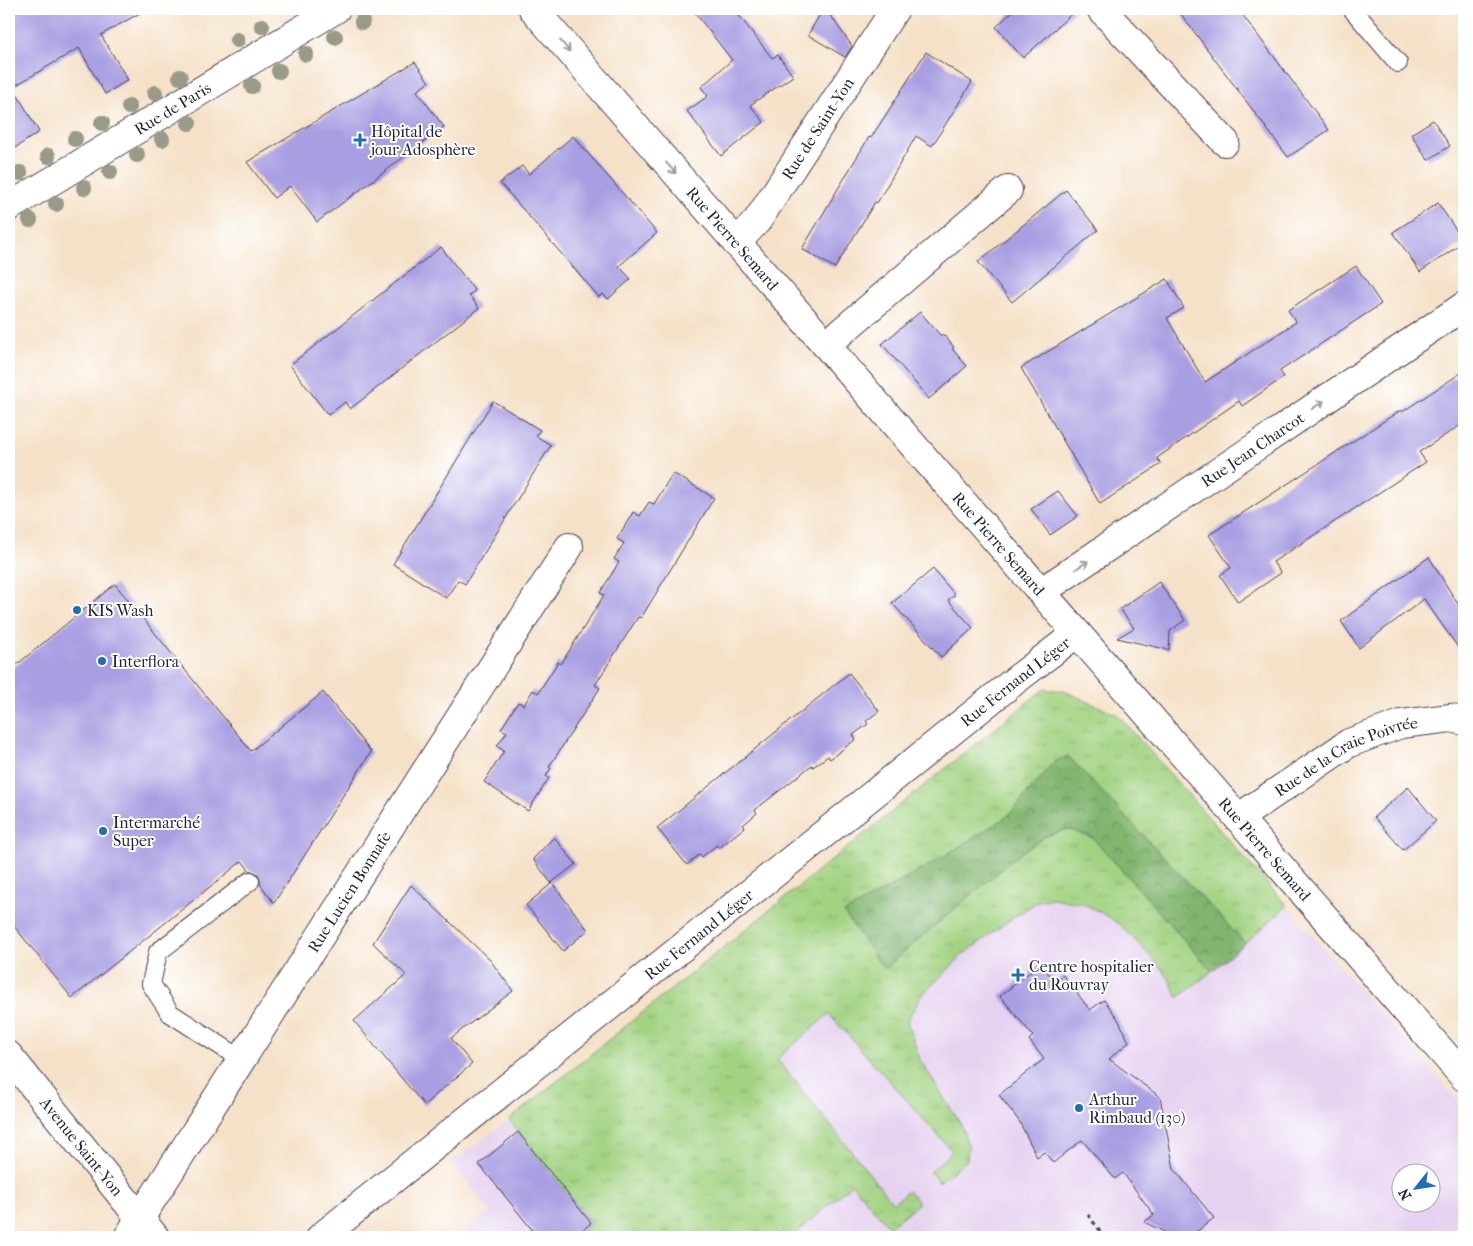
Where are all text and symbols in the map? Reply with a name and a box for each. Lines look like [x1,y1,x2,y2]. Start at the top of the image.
one-way arrow [559,39,571,52]
street label: Rue de Saint-Yon [777,73,858,183]
street label: Rue de Paris [131,78,214,139]
place label: Hôpital de jour Adosphère [369,122,475,159]
marker: Hôpital de jour Adosphère [353,133,367,147]
one-way arrow [666,162,677,175]
street label: Rue Pierre Semard [683,183,783,294]
one-way arrow [1310,400,1324,410]
street label: Rue Jean Charcot [1197,407,1308,491]
street label: Rue Pierre Semard [949,488,1049,599]
one-way arrow [1074,560,1088,570]
place label: KIS Wash [87,601,153,620]
marker: KIS Wash [71,604,83,616]
street label: Rue Fernand Léger [956,632,1074,730]
place label: Interflora [112,652,180,671]
marker: Interflora [96,655,108,667]
street label: Rue de la Craie Poivrée [1271,713,1419,800]
street label: Rue Pierre Semard [1215,793,1315,905]
place label: Intermarché Super [113,813,200,850]
marker: Intermarché Super [97,825,109,837]
street label: Rue Lucien Bonnafe [303,827,395,956]
street label: Rue Fernand Léger [640,885,757,984]
place label: Centre hospitalier du Rouvray [1029,957,1154,994]
marker: Centre hospitalier du Rouvray [1011,968,1025,982]
place label: Arthur Rimbaud (130) [1088,1090,1185,1127]
street label: Avenue Saint-Yon [36,1092,128,1200]
marker: Arthur Rimbaud (130) [1073,1102,1085,1114]
north arrow [1390,1164,1440,1214]
text: N [1395,1185,1415,1203]

